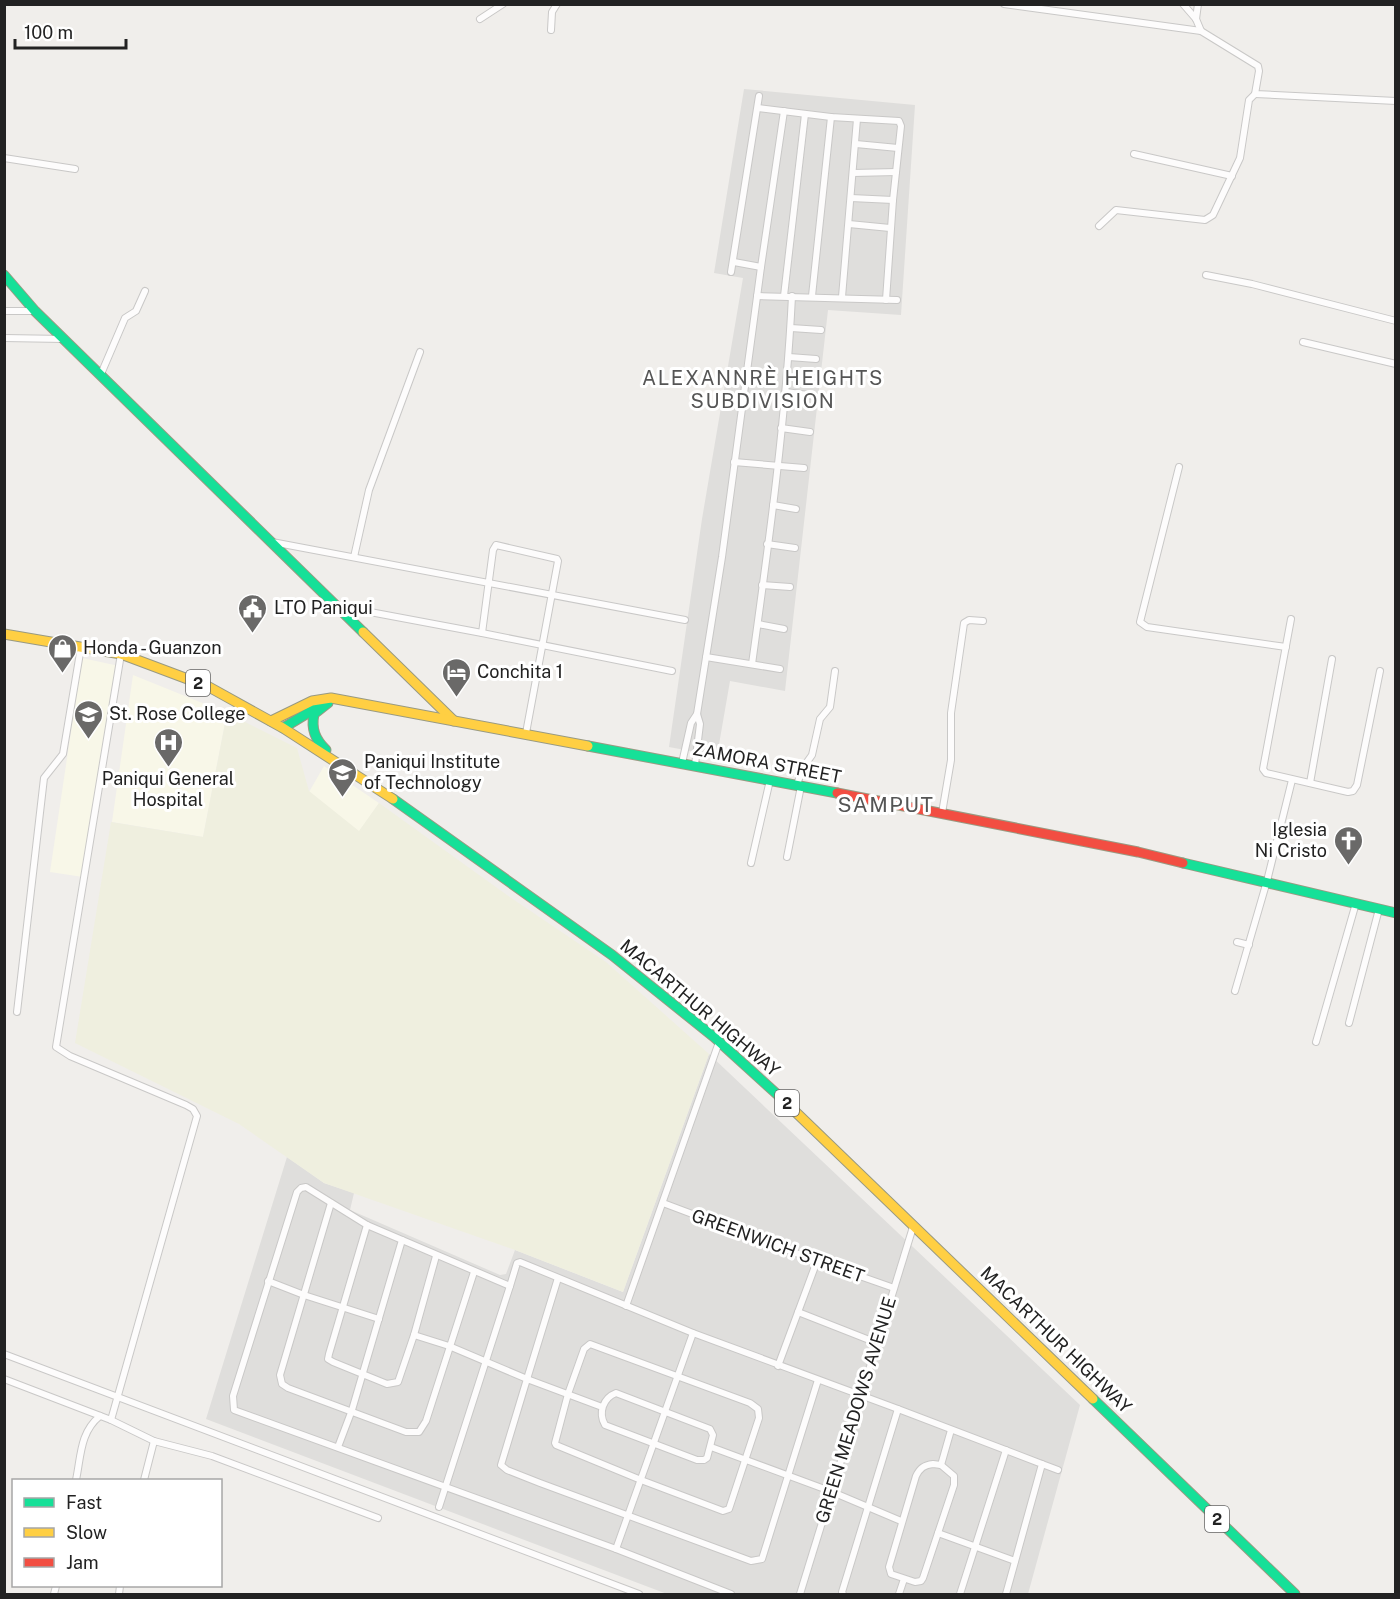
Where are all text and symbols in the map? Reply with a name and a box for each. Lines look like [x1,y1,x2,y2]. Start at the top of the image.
scale bar [15,12,126,50]
text: 100 m [24,22,73,43]
district label: ALEXANNRÈ HEIGHTS SUBDIVISION [642,365,884,413]
public building icon: LTO Paniqui [237,592,269,634]
place label: LTO Paniqui [274,597,373,618]
shop icon: Honda - Guanzon [46,632,78,674]
place label: Honda - Guanzon [83,637,222,658]
hotel icon: Conchita 1 [440,656,472,698]
place label: Conchita 1 [477,661,563,682]
road number: 2 [186,670,210,696]
school or university icon: St. Rose College [72,698,104,740]
place label: St. Rose College [109,703,246,724]
hospital icon: Paniqui General Hospital [152,726,184,768]
street label: ZAMORA STREET [691,738,843,787]
place label: Paniqui Institute of Technology [364,751,500,793]
school or university icon: Paniqui Institute of Technology [327,756,359,798]
place label: Paniqui General Hospital [102,768,234,810]
district label: SAMPUT [838,792,934,817]
place label: Iglesia Ni Cristo [1255,819,1327,861]
church icon: Iglesia Ni Cristo [1332,824,1364,866]
street label: MACARTHUR HIGHWAY [616,935,784,1081]
road number: 2 [775,1090,799,1116]
street label: GREENWICH STREET [689,1204,868,1287]
street label: MACARTHUR HIGHWAY [976,1262,1136,1417]
street label: GREEN MEADOWS AVENUE [811,1294,900,1526]
legend [12,1479,222,1587]
text: Fast [66,1492,102,1513]
road number: 2 [1205,1506,1229,1532]
text: Slow [66,1522,107,1543]
text: Jam [66,1552,99,1573]

